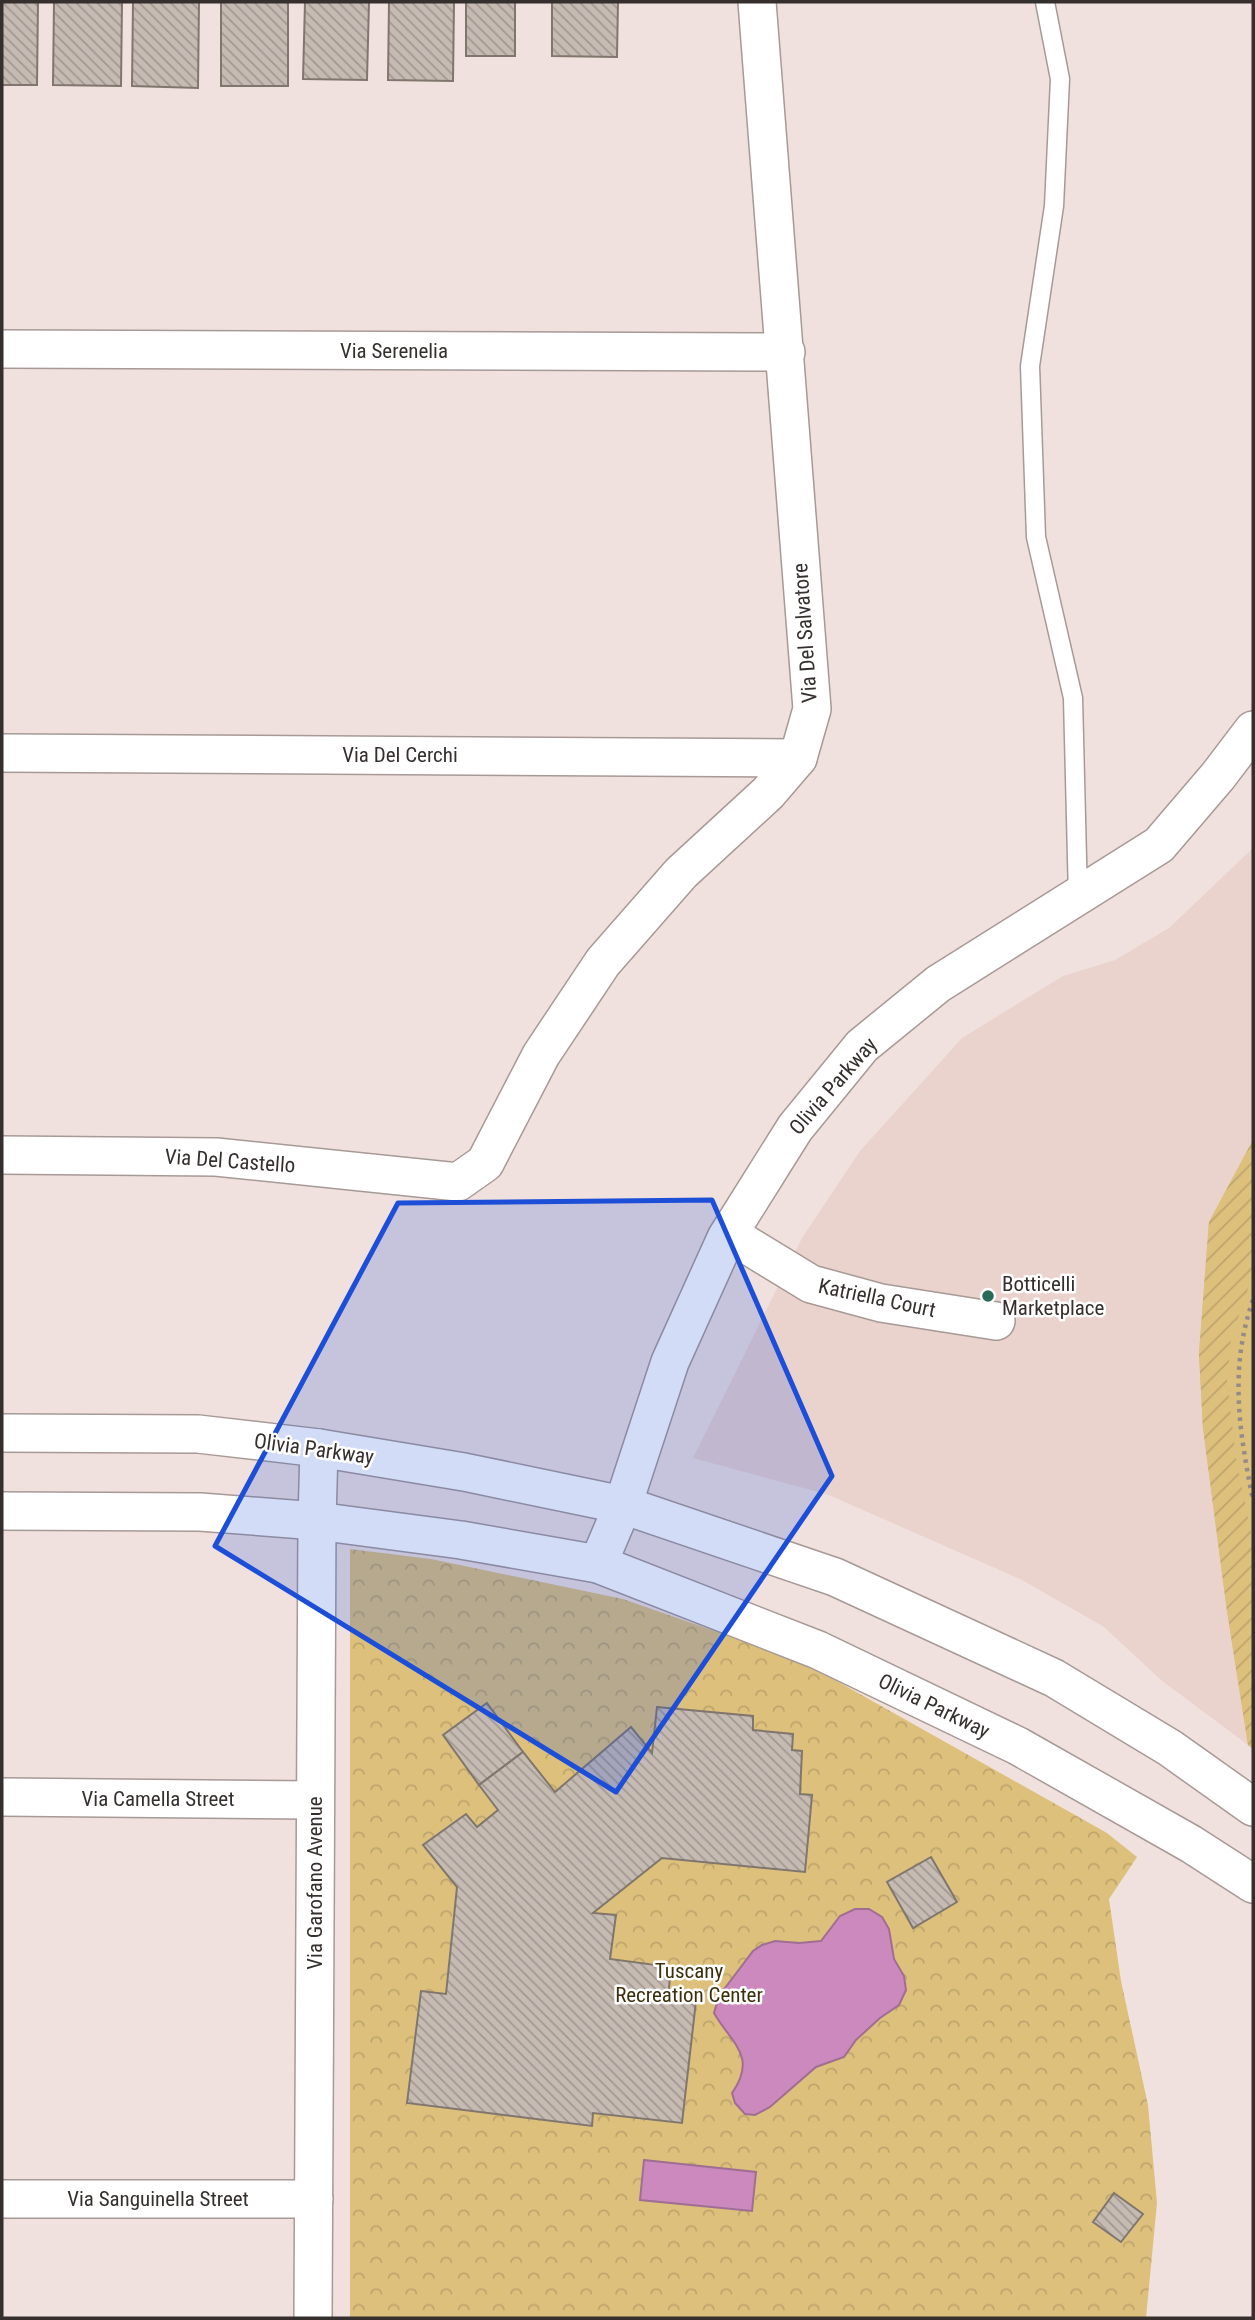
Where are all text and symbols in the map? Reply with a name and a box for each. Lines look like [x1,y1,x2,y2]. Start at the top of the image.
street label: Via Serenelia [340,339,448,363]
street label: Via Del Salvatore [788,562,822,704]
street label: Via Del Cerchi [342,743,458,767]
street label: Olivia Parkway [784,1032,882,1139]
street label: Via Del Castello [164,1144,296,1178]
place label: Botticelli Marketplace [1002,1272,1105,1320]
street label: Katriella Court [816,1274,938,1322]
marker: Botticelli Marketplace [980,1288,996,1304]
street label: Olivia Parkway [253,1429,376,1469]
street label: Olivia Parkway [874,1669,994,1743]
street label: Via Camella Street [82,1787,234,1811]
street label: Via Garofano Avenue [303,1796,327,1970]
park label: Tuscany Recreation Center [615,1959,763,2007]
street label: Via Sanguinella Street [67,2187,249,2211]

